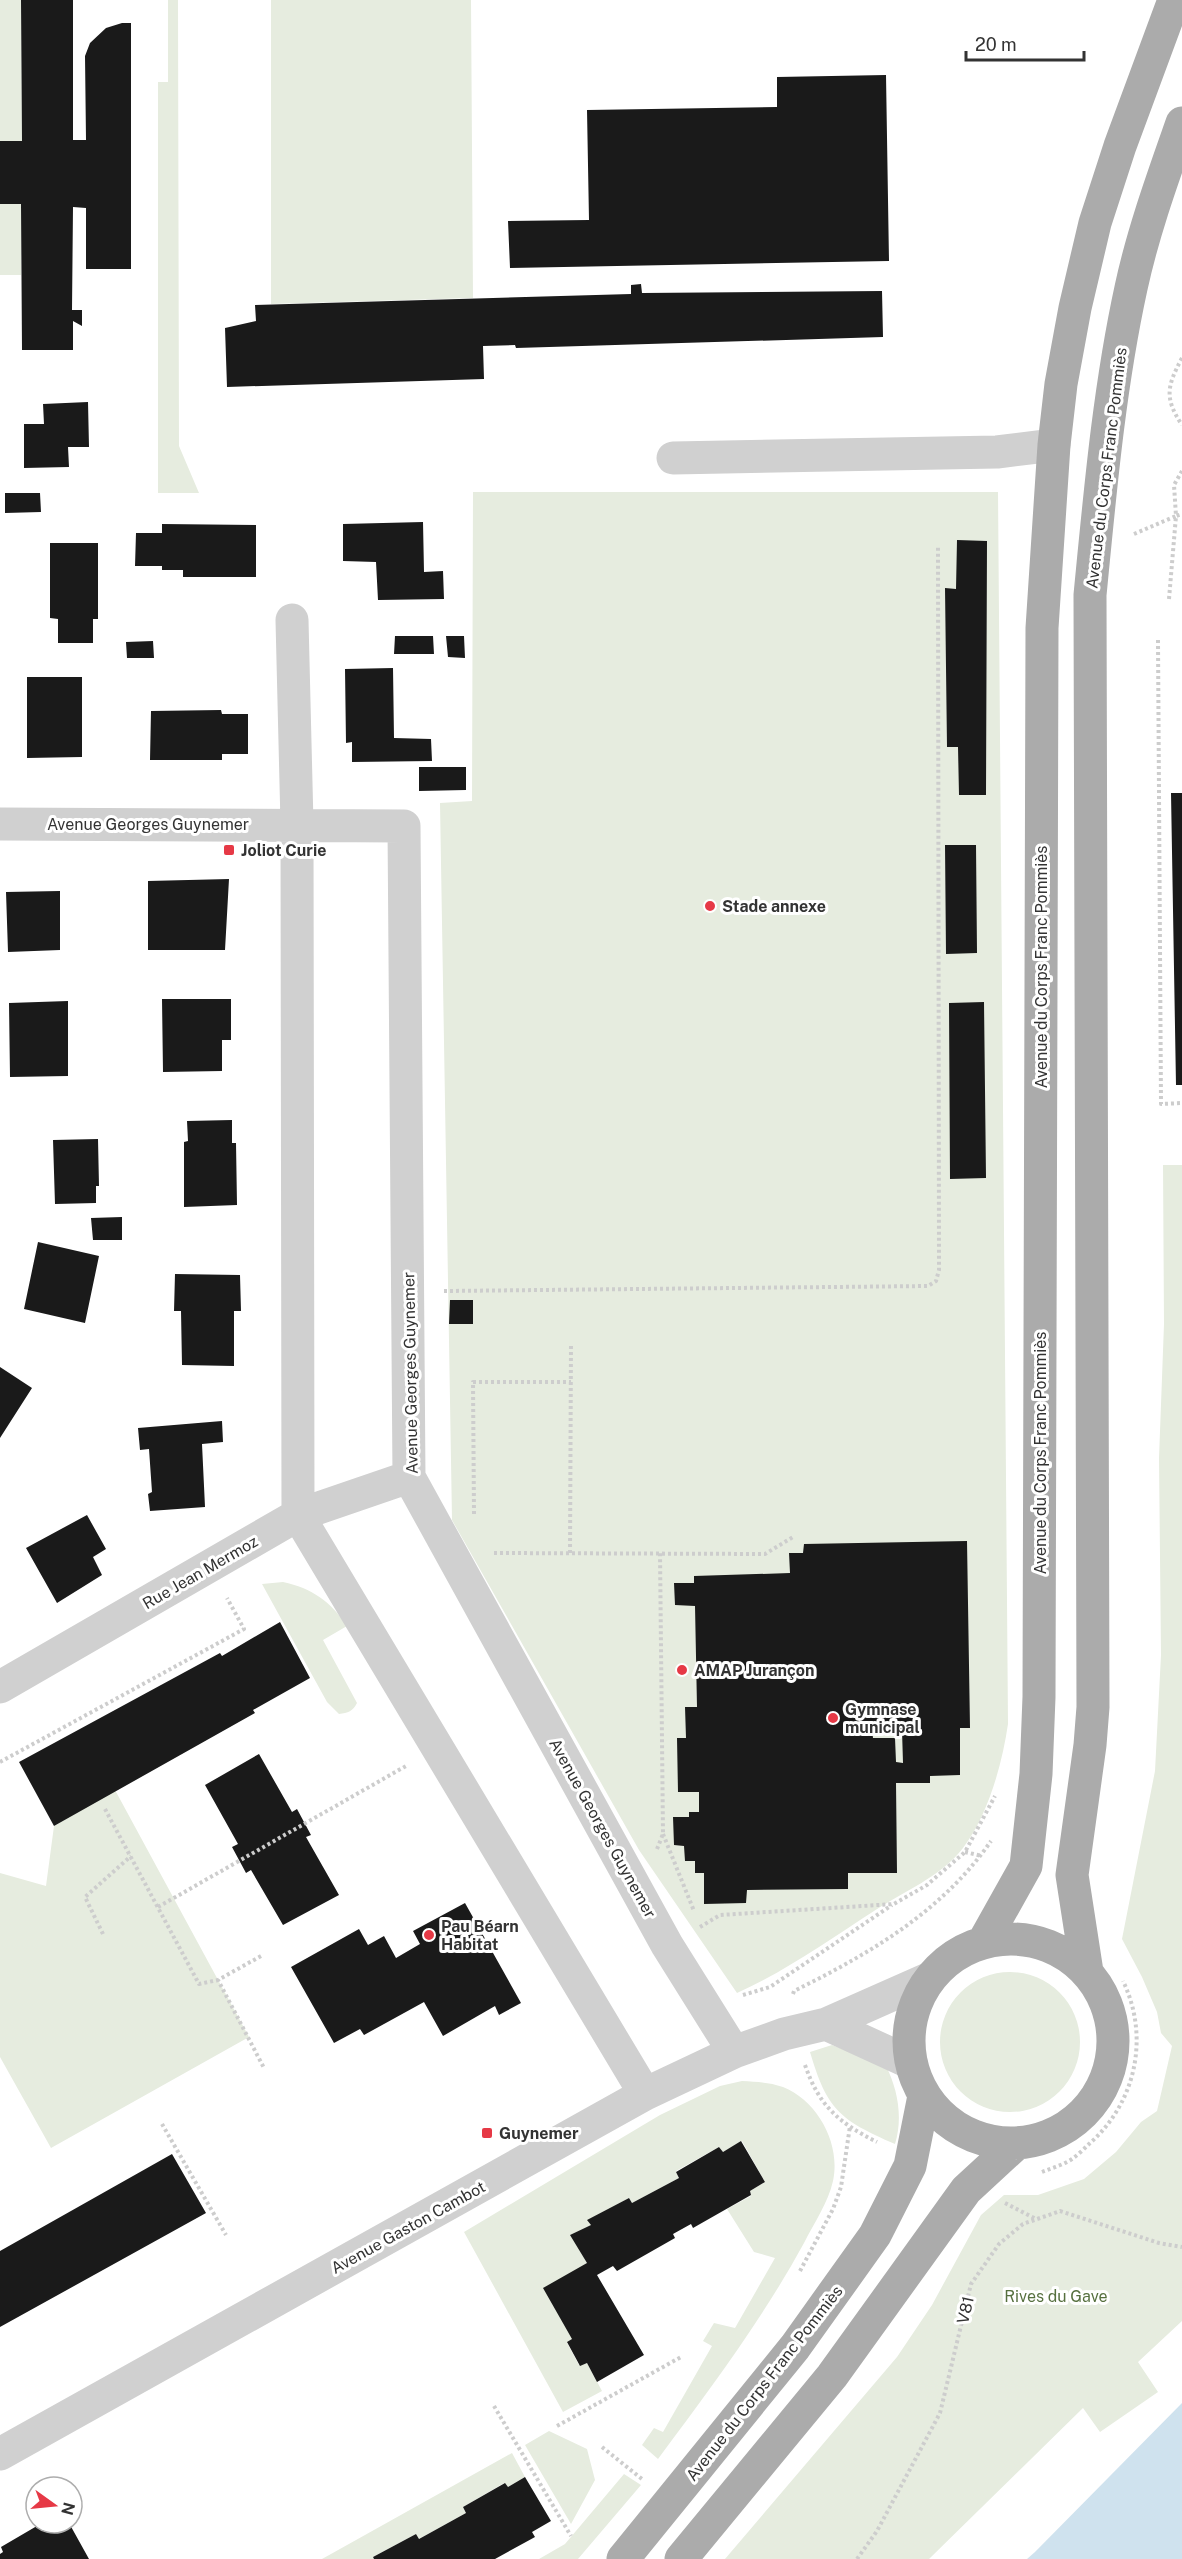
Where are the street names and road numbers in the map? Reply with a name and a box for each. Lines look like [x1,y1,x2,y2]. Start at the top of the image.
street label: Avenue du Corps Franc Pommiès [1082,346,1131,590]
street label: Avenue Georges Guynemer [47,815,249,834]
street label: Avenue du Corps Franc Pommiès [1032,846,1051,1088]
street label: Avenue Georges Guynemer [399,1272,422,1474]
street label: Avenue du Corps Franc Pommiès [1031,1332,1050,1574]
street label: Rue Jean Mermoz [139,1532,261,1613]
street label: Avenue Georges Guynemer [545,1735,660,1921]
street label: Avenue Gaston Cambot [328,2177,489,2278]
street label: Avenue du Corps Franc Pommiès [682,2282,847,2485]
street label: V81 [953,2295,978,2326]

